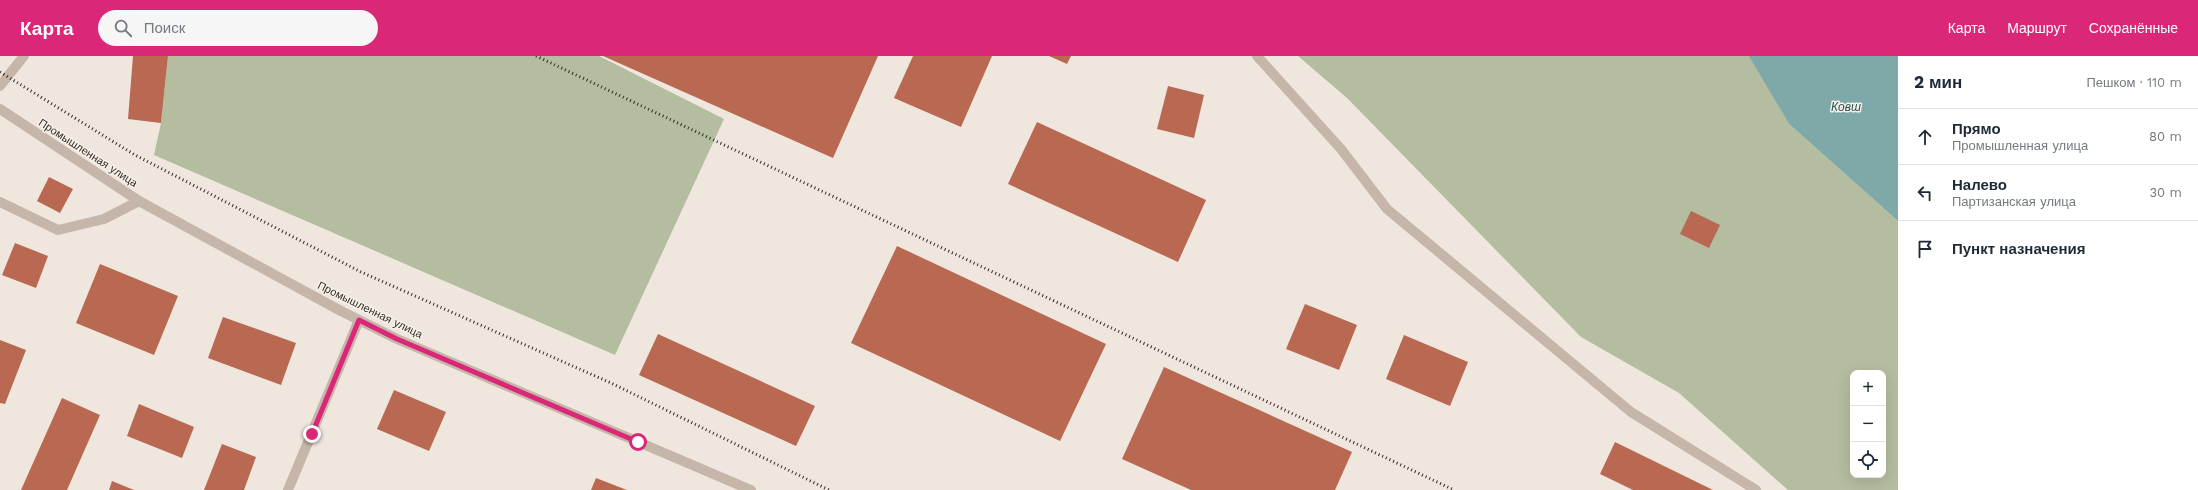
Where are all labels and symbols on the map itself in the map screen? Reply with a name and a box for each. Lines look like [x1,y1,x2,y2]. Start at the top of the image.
water label: Ковш [1831,100,1861,114]
street label: Промышленная улица [36,116,141,190]
street label: Промышленная улица [315,279,425,341]
route end [303,425,321,443]
route start [629,433,647,451]

